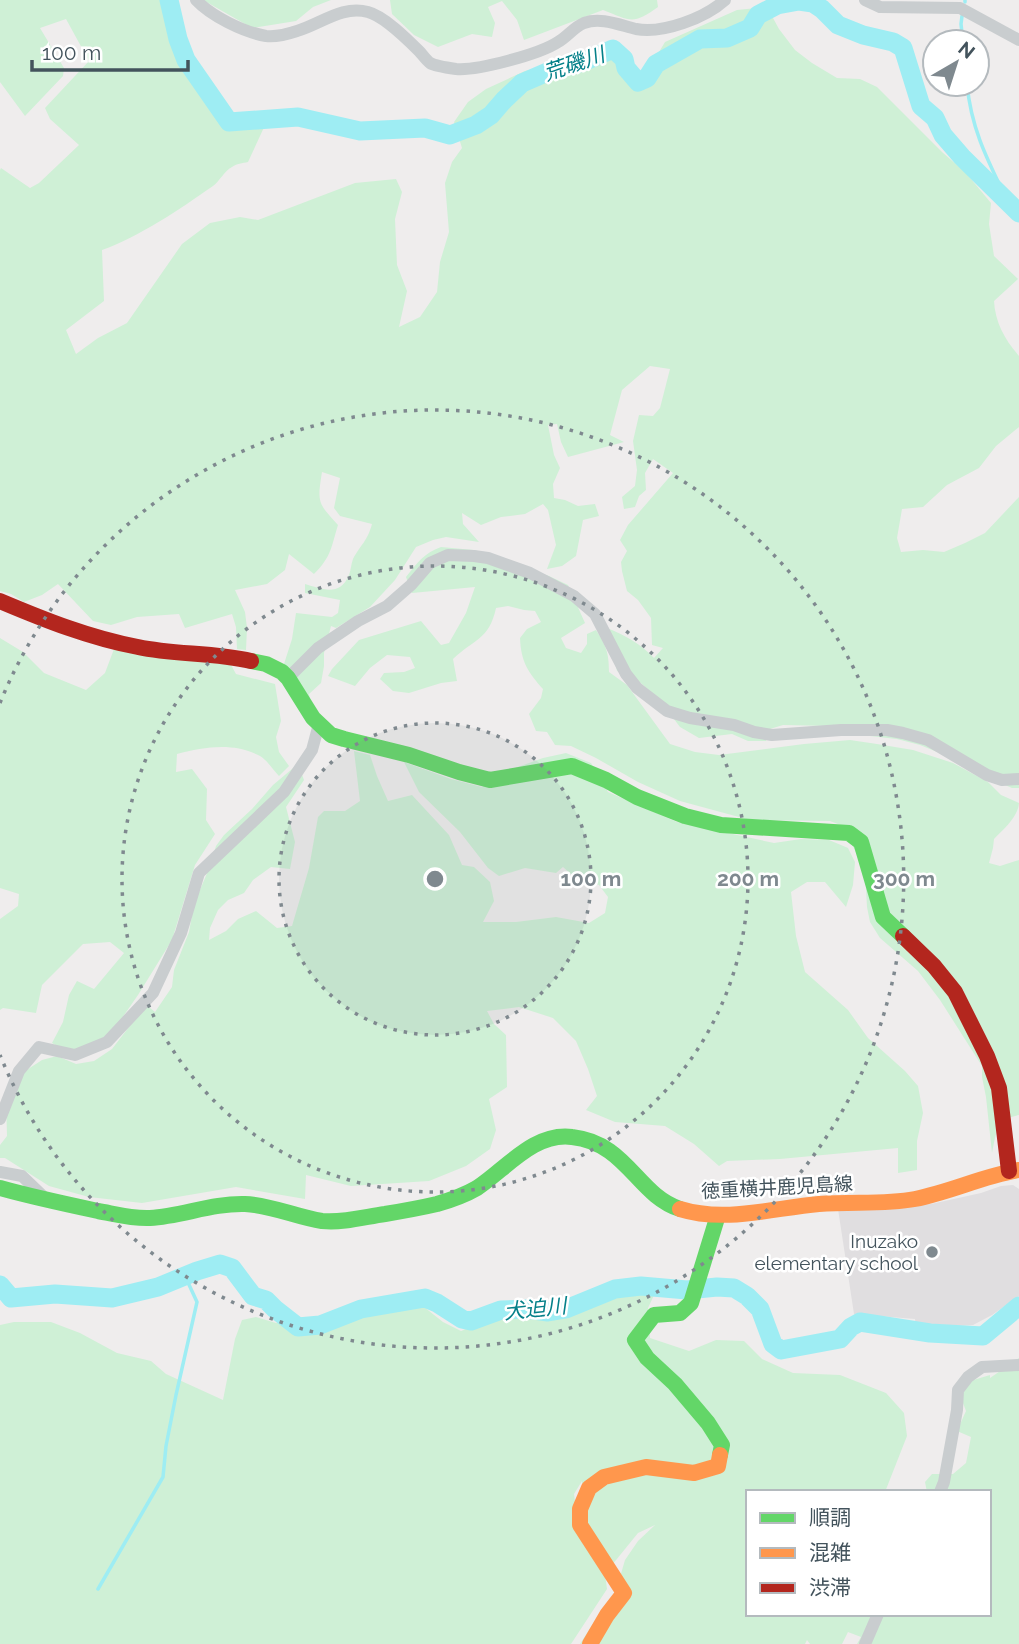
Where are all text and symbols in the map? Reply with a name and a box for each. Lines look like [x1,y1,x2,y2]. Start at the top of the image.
scale bar [32,28,187,72]
north arrow [921,28,991,98]
text: N [954,37,979,63]
text: 100 m [42,40,101,65]
water label: 荒磯川 [540,41,610,86]
text: 100 m [561,866,621,891]
text: 200 m [717,866,779,891]
text: 300 m [873,866,935,891]
centre of rings [423,867,447,891]
street label: 徳重横井鹿児島線 [701,1172,853,1202]
place label: Inuzako elementary school [754,1230,919,1274]
marker: Inuzako elementary school [924,1244,940,1260]
water label: 犬迫川 [502,1293,570,1324]
legend [746,1490,991,1616]
text: 順調 [809,1505,851,1530]
text: 混雑 [809,1540,851,1565]
text: 渋滞 [809,1575,851,1600]

